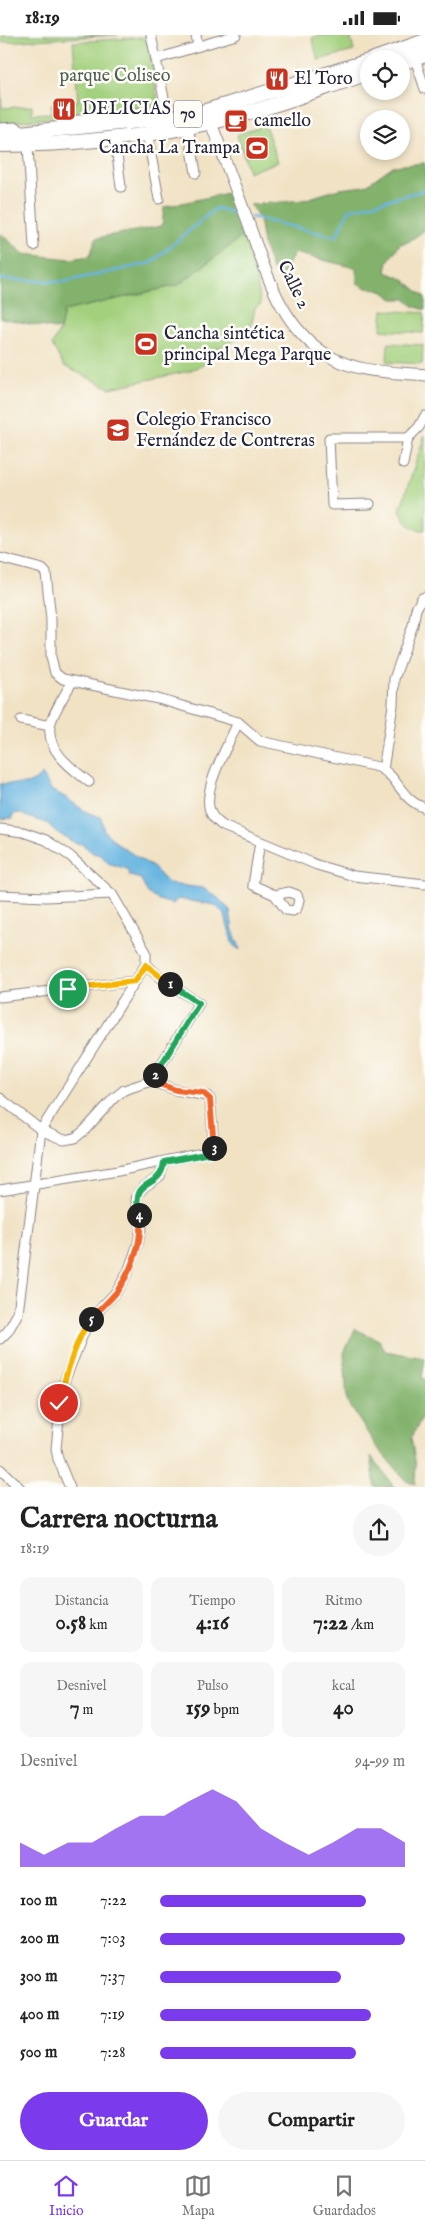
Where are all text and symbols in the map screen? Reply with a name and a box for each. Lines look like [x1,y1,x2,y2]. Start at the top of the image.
text: 18:19 [25,6,60,30]
map controls [360,50,410,160]
button: locate [360,50,410,100]
park label: parque Coliseo [59,65,171,88]
restaurant icon: El Toro [264,66,290,92]
place label: El Toro [294,68,353,91]
restaurant icon: DELICIAS [51,96,77,122]
place label: DELICIAS [82,98,171,121]
road number: 70 [174,101,202,127]
cafe icon: camello [223,108,249,134]
place label: camello [254,110,311,133]
button: layers [360,110,410,160]
sports icon: Cancha La Trampa [244,135,270,161]
place label: Cancha La Trampa [99,137,240,160]
street label: Calle 2 [271,257,315,313]
place label: Cancha sintética principal Mega Parque [164,323,331,367]
sports icon: Cancha sintética principal Mega Parque [133,331,159,357]
place label: Colegio Francisco Fernández de Contreras [136,409,315,453]
school or university icon: Colegio Francisco Fernández de Contreras [105,417,131,443]
pin [47,968,89,1010]
pin: 1 [158,971,182,997]
icon: arrive [54,975,82,1003]
text: 1 [168,975,173,993]
pin: 2 [142,1063,168,1087]
text: 2 [152,1066,159,1084]
pin: 3 [202,1135,226,1161]
text: 3 [212,1139,217,1157]
pin: 4 [126,1203,152,1227]
text: 4 [136,1206,143,1224]
pin: 5 [78,1307,104,1331]
text: 5 [89,1310,94,1328]
pin [38,1382,80,1424]
icon: check [45,1389,73,1417]
text: Carrera nocturna [20,1502,217,1537]
button: share [353,1504,405,1556]
text: 18:19 [20,1539,49,1559]
text: Distancia [54,1592,109,1610]
text: Tiempo [189,1592,236,1610]
text: Ritmo [325,1592,362,1610]
text: 0.58 [55,1610,86,1637]
text: 4:16 [196,1610,229,1637]
text: 7:22 [313,1610,348,1637]
text: km [86,1616,108,1634]
text: /km [348,1616,374,1634]
text: Desnivel [56,1677,107,1695]
text: Pulso [197,1677,228,1695]
text: kcal [332,1677,355,1695]
text: 7 [70,1695,79,1722]
text: 159 [186,1695,210,1722]
text: 40 [333,1695,354,1722]
text: m [79,1701,93,1719]
text: bpm [210,1701,239,1719]
text: Desnivel [20,1752,77,1772]
text: 94–99 m [355,1752,405,1772]
text: 100 m [20,1891,57,1911]
text: 7:22 [100,1891,127,1911]
text: 200 m [20,1929,59,1949]
text: 7:03 [100,1929,126,1949]
text: 300 m [20,1967,58,1987]
text: 7:37 [100,1967,125,1987]
text: 400 m [20,2005,59,2025]
text: 7:19 [100,2005,125,2025]
text: 500 m [20,2043,57,2063]
text: 7:28 [100,2043,125,2063]
button: Guardar [20,2092,208,2150]
button: Compartir [218,2092,405,2150]
tab: Inicio [49,2172,84,2220]
tab: Mapa [182,2172,215,2220]
tab: Guardados [313,2172,376,2220]

